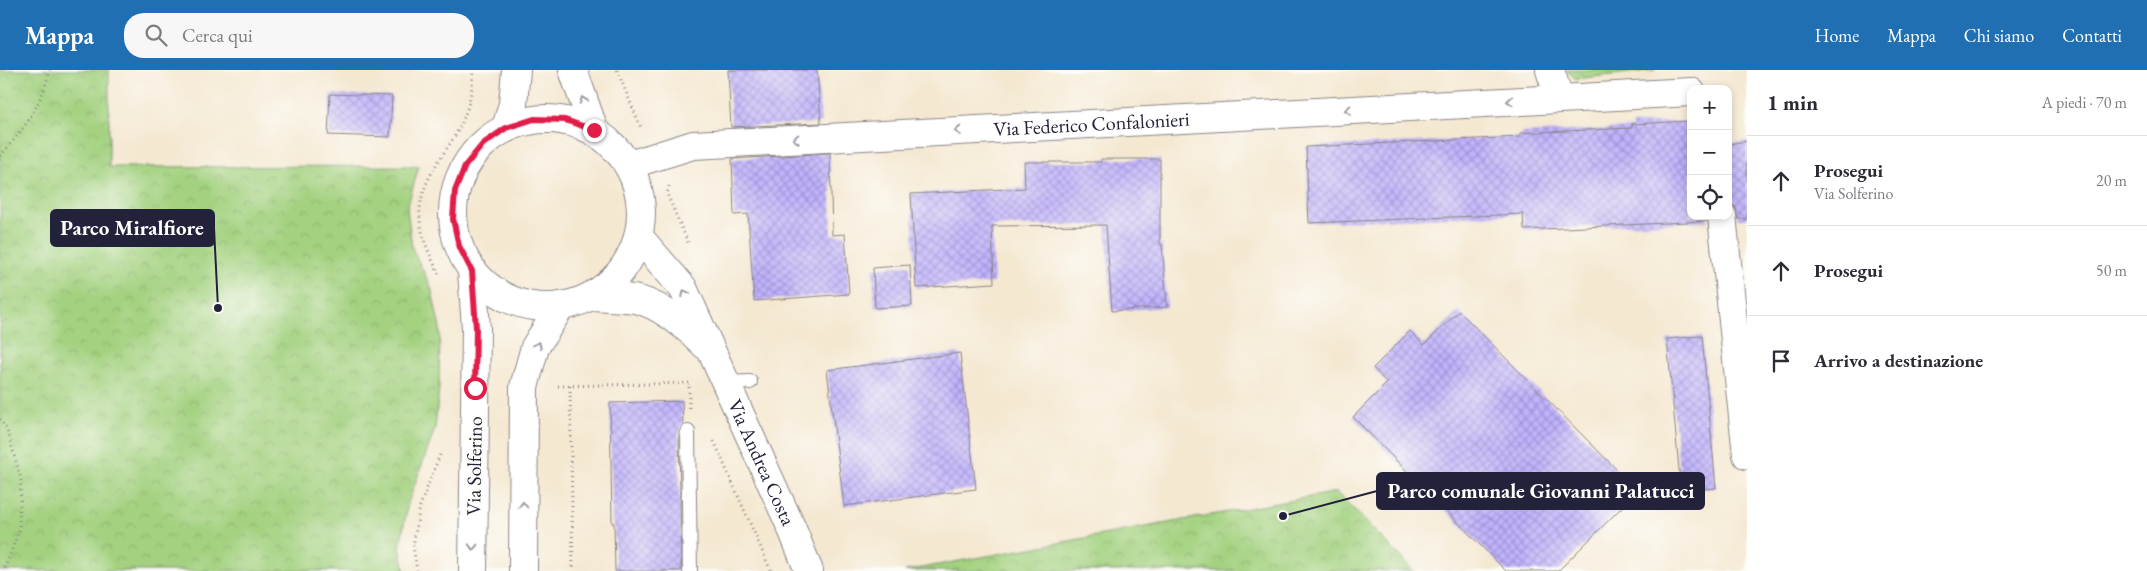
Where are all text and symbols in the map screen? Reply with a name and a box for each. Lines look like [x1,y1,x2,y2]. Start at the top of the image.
search box [124,13,474,58]
text: Mappa [25,20,94,51]
icon: search [142,21,170,49]
text: Cerca qui [182,23,253,48]
text: Home [1815,24,1859,47]
text: Mappa [1887,24,1936,47]
text: Chi siamo [1964,24,2034,47]
text: Contatti [2062,24,2122,47]
map controls [1687,85,1732,220]
button: + [1687,85,1732,130]
text: 1 min [1767,89,1818,116]
text: A piedi · 70 m [2042,92,2127,113]
one-way arrow [1506,95,1514,106]
one-way arrow [579,97,589,105]
one-way arrow [1343,104,1351,115]
street label: Via Federico Confalonieri [993,106,1190,142]
route end [583,119,606,142]
one-way arrow [954,125,962,136]
button: − [1687,130,1732,175]
one-way arrow [792,134,800,145]
text: Prosegui [1814,158,1883,183]
icon: ahead [1767,167,1795,195]
text: 20 m [2096,170,2127,191]
button: locate [1687,175,1732,220]
text: Via Solferino [1814,183,1893,204]
callout: Parco Miralfiore [51,210,214,246]
text: Parco Miralfiore [60,214,204,241]
icon: ahead [1767,257,1795,285]
text: Prosegui [1814,258,1883,283]
text: 50 m [2096,260,2127,281]
one-way arrow [681,290,691,299]
one-way arrow [532,341,542,350]
icon: arrive [1767,347,1795,375]
text: Arrivo a destinazione [1814,348,1983,373]
route start [464,377,487,400]
street label: Via Andrea Costa [722,395,802,529]
street label: Via Solferino [460,416,488,516]
callout: Parco comunale Giovanni Palatucci [1377,473,1704,509]
text: Parco comunale Giovanni Palatucci [1388,477,1694,504]
one-way arrow [518,501,528,508]
one-way arrow [468,544,478,551]

